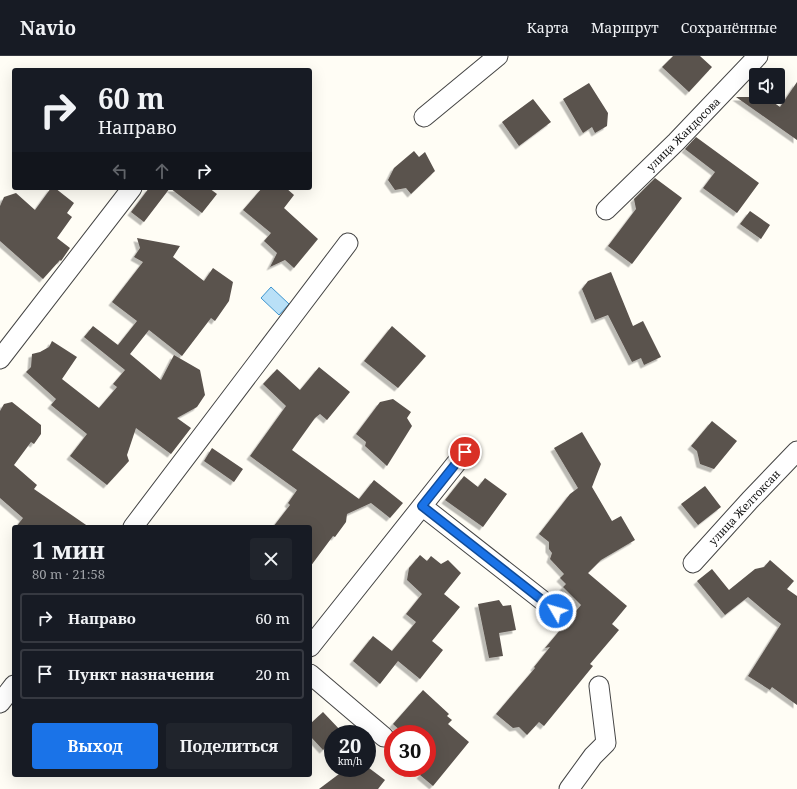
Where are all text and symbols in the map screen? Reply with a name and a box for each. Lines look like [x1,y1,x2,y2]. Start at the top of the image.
text: Navio [20,15,76,41]
text: Карта [527,18,569,37]
text: Маршрут [591,18,659,37]
text: Сохранённые [681,18,777,37]
map controls [749,68,785,104]
button: sound [749,68,785,104]
text: 60 m [98,79,165,117]
icon: right [32,84,84,136]
street label: улица Жандосова [643,94,723,174]
text: Направо [98,115,177,139]
icon: left [109,160,131,182]
icon: ahead [151,160,173,182]
icon: right [193,160,215,182]
pin [448,435,482,469]
icon: arrive [454,441,476,463]
street label: улица Желтоксан [705,466,783,548]
text: 1 мин [32,533,105,566]
button: close [250,538,292,580]
text: 80 m · 21:58 [32,565,105,583]
position arrow [535,590,577,632]
icon: right [34,607,56,629]
text: Направо [68,608,136,628]
text: 60 m [255,608,290,628]
icon: arrive [34,663,56,685]
text: Пункт назначения [68,664,214,684]
text: 20 m [255,664,290,684]
button: Выход [32,723,158,769]
button: Поделиться [166,723,292,769]
speed limit sign: 30 [384,725,436,777]
text: 20 [339,732,361,759]
text: km/h [338,754,362,768]

